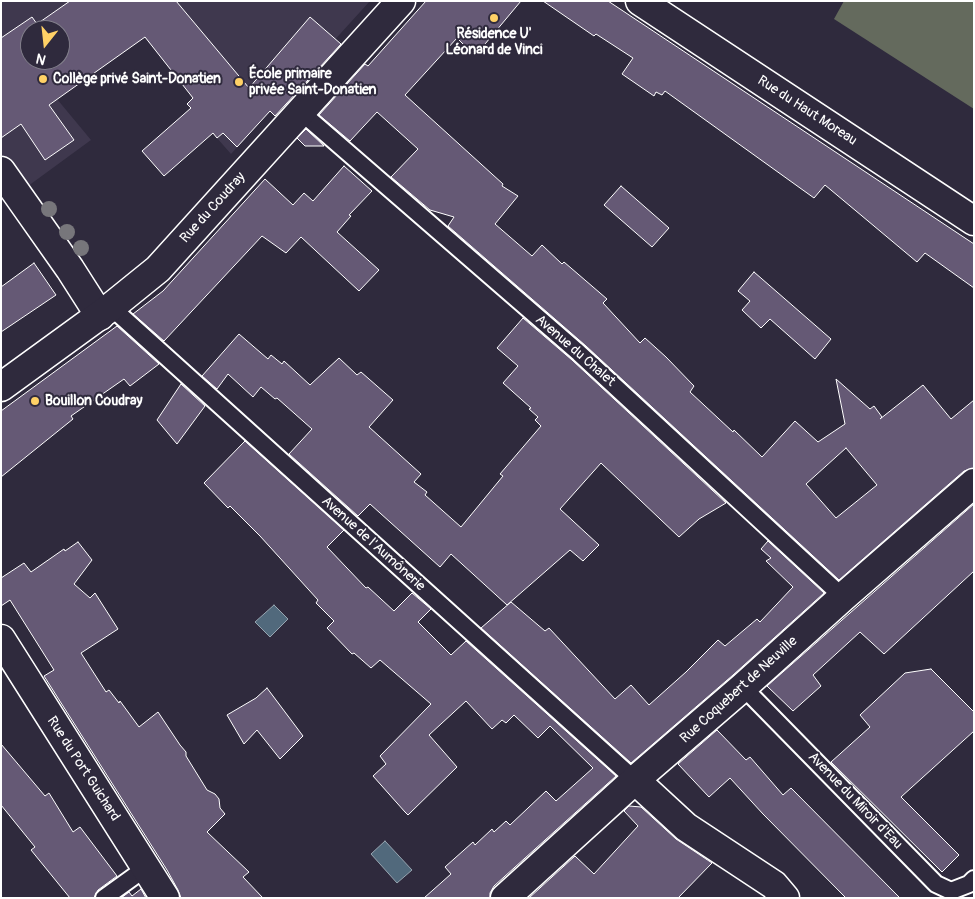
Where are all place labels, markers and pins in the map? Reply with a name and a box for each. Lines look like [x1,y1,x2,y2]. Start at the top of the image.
marker: Résidence U' Léonard de Vinci [488,12,500,24]
place label: Résidence U' Léonard de Vinci [446,26,542,58]
place label: École primaire privée Saint-Donatien [249,66,376,98]
place label: Collège privé Saint-Donatien [53,71,221,87]
marker: Collège privé Saint-Donatien [37,73,49,85]
marker: École primaire privée Saint-Donatien [233,76,245,88]
place label: Bouillon Coudray [45,393,143,409]
marker: Bouillon Coudray [29,395,41,407]

